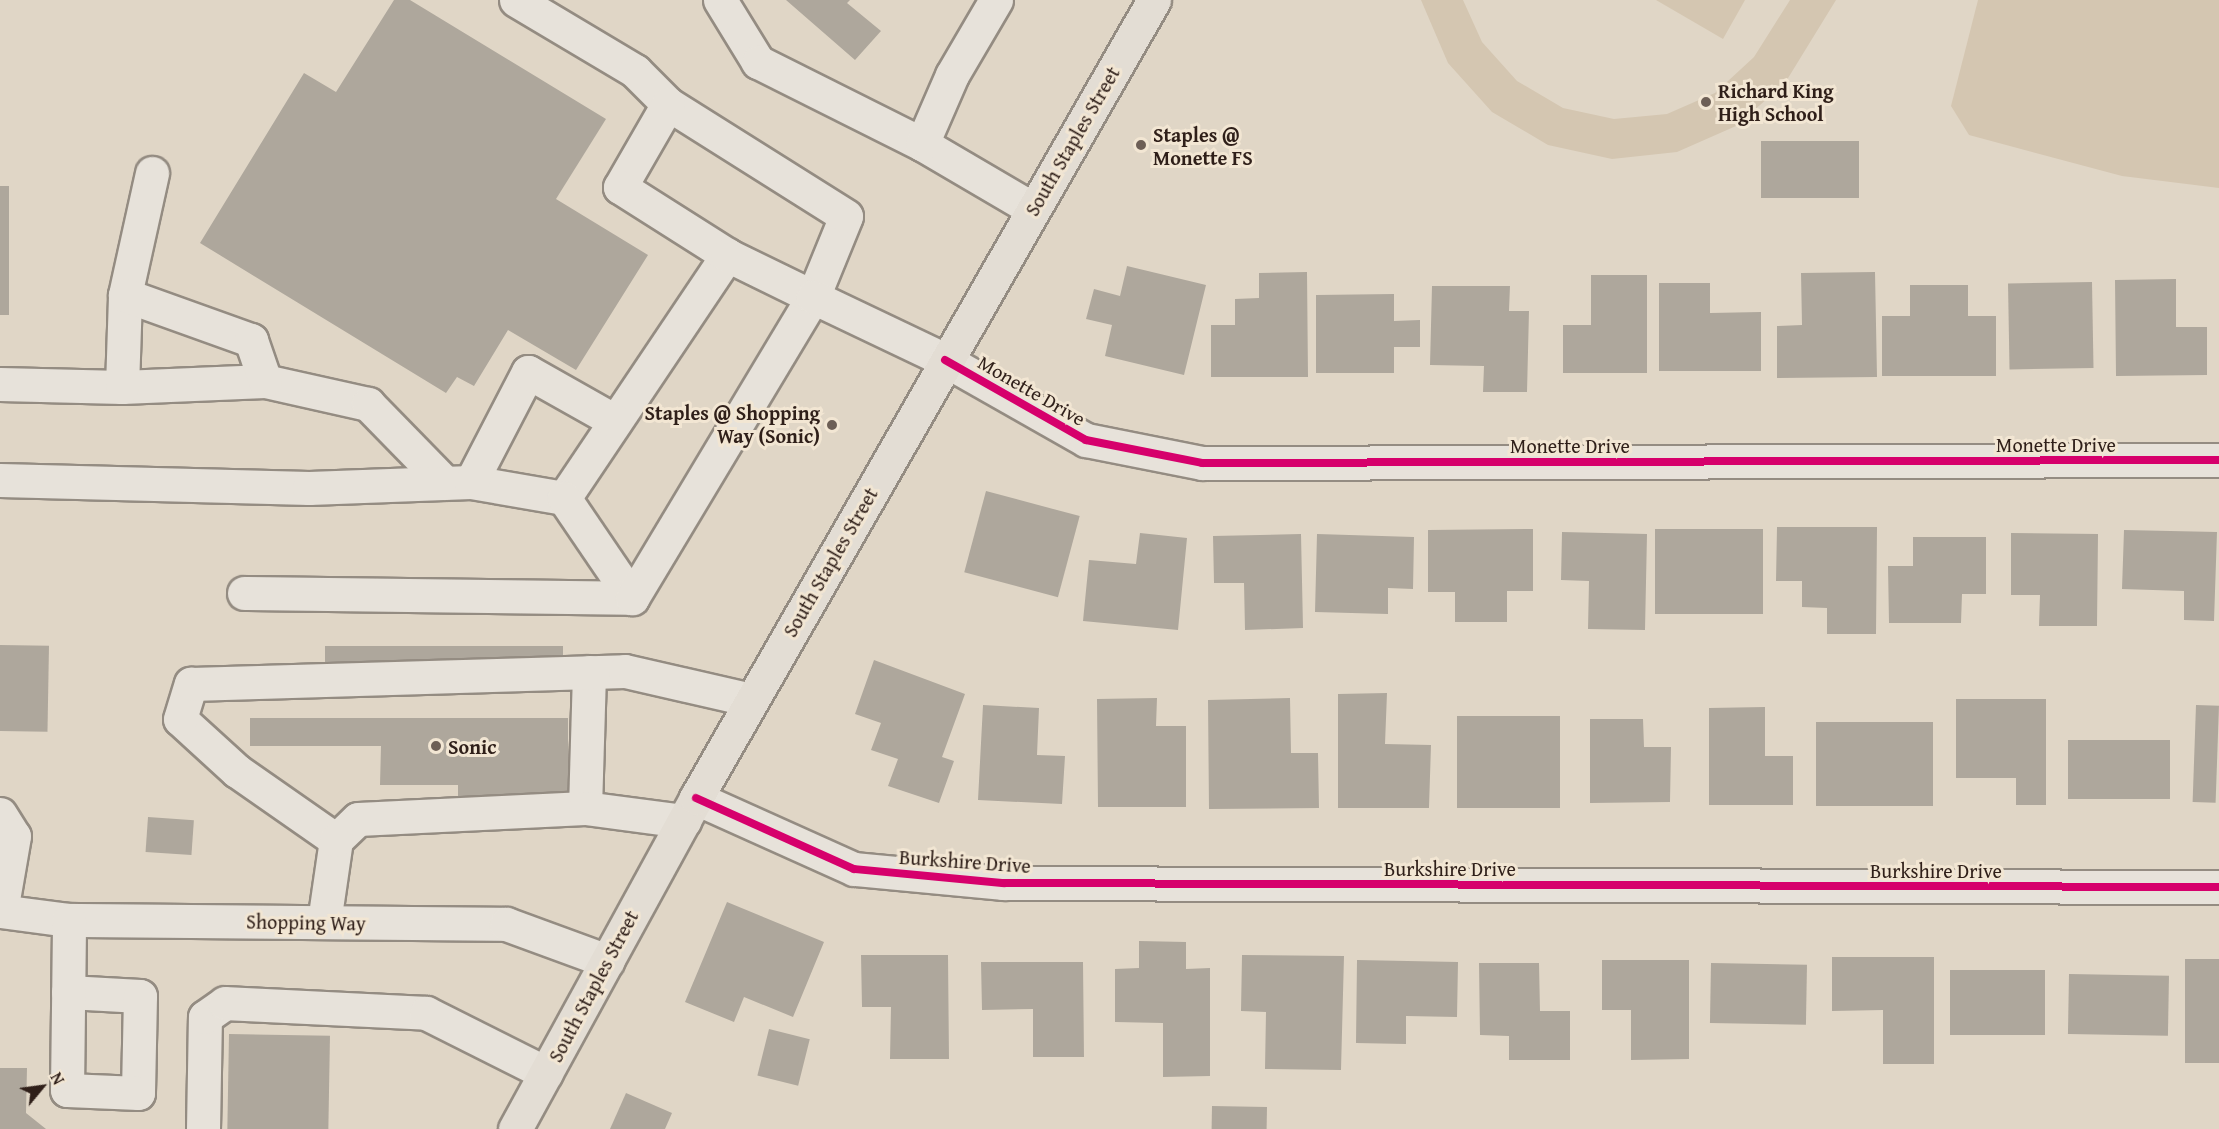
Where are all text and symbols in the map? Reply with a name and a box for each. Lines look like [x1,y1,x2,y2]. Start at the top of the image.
street label: South Staples Street [1019,62,1125,220]
place label: Richard King High School [1718,78,1834,125]
marker: Richard King High School [1699,95,1713,109]
place label: Staples @ Monette FS [1153,122,1253,169]
marker: Staples @ Monette FS [1134,138,1148,152]
street label: Monette Drive [974,350,1090,430]
place label: Staples @ Shopping Way (Sonic) [645,401,820,448]
marker: Staples @ Shopping Way (Sonic) [825,418,839,432]
street label: Monette Drive [1996,432,2116,456]
street label: Monette Drive [1510,433,1630,457]
street label: South Staples Street [777,483,883,641]
place label: Sonic [448,734,496,758]
marker: Sonic [429,739,443,753]
street label: Burkshire Drive [898,844,1032,878]
street label: Burkshire Drive [1384,856,1516,880]
street label: Burkshire Drive [1870,858,2002,882]
street label: South Staples Street [543,906,643,1066]
street label: Shopping Way [246,909,366,935]
north arrow [12,1057,72,1117]
text: N [45,1068,71,1089]

